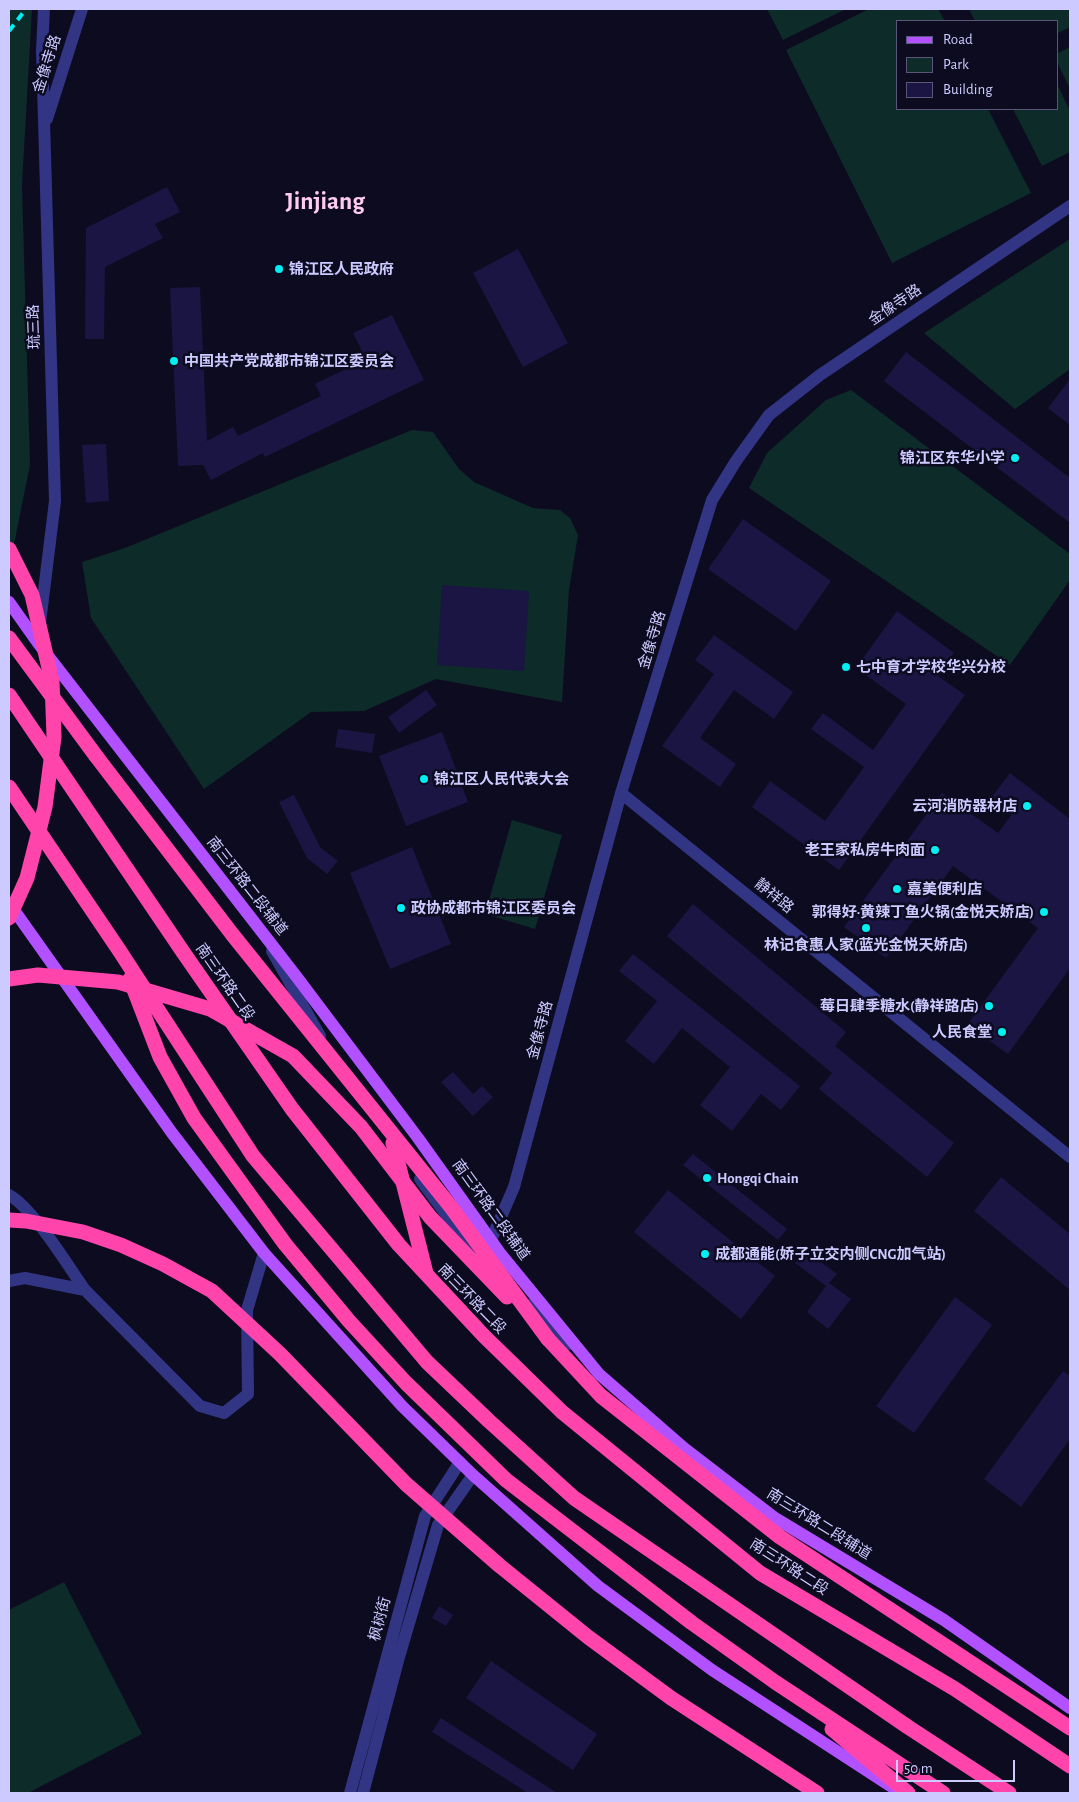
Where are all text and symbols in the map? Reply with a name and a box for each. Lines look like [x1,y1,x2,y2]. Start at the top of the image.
legend [896,20,1059,110]
text: Road [943,32,973,47]
street label: 金像寺路 [29,33,65,95]
text: Park [943,57,969,72]
text: Building [943,82,993,97]
district label: Jinjiang [285,186,365,216]
place label: 锦江区人民政府 [289,260,394,278]
marker: 锦江区人民政府 [273,263,285,275]
street label: 金像寺路 [865,281,925,329]
street label: 琉三路 [24,304,44,350]
place label: 中国共产党成都市锦江区委员会 [184,352,394,370]
marker: 中国共产党成都市锦江区委员会 [168,355,180,367]
place label: 锦江区东华小学 [900,449,1005,467]
marker: 锦江区东华小学 [1009,452,1021,464]
street label: 金像寺路 [635,609,669,671]
place label: 七中育才学校华兴分校 [856,658,1006,676]
marker: 七中育才学校华兴分校 [840,661,852,673]
place label: 锦江区人民代表大会 [434,770,569,788]
marker: 锦江区人民代表大会 [418,773,430,785]
place label: 云河消防器材店 [912,797,1017,815]
marker: 云河消防器材店 [1021,800,1033,812]
street label: 南三环路二段辅道 [203,833,291,939]
place label: 老王家私房牛肉面 [805,841,925,859]
marker: 老王家私房牛肉面 [929,844,941,856]
street label: 静祥路 [751,875,797,917]
place label: 嘉美便利店 [907,880,982,898]
marker: 嘉美便利店 [891,883,903,895]
place label: 政协成都市锦江区委员会 [411,899,576,917]
marker: 政协成都市锦江区委员会 [395,902,407,914]
place label: 郭得好·黄辣丁鱼火锅(金悦天娇店) [812,903,1034,921]
marker: 郭得好·黄辣丁鱼火锅(金悦天娇店) [1038,906,1050,918]
marker: 林记食惠人家(蓝光金悦天娇店) [860,922,872,934]
place label: 林记食惠人家(蓝光金悦天娇店) [764,936,968,954]
street label: 南三环路二段 [192,940,258,1024]
place label: 莓日肆季糖水(静祥路店) [820,997,979,1015]
street label: 金像寺路 [524,999,556,1061]
marker: 莓日肆季糖水(静祥路店) [983,1000,995,1012]
place label: 人民食堂 [932,1023,992,1041]
marker: 人民食堂 [996,1026,1008,1038]
street label: 南三环路二段辅道 [448,1156,534,1264]
place label: Hongqi Chain [717,1169,799,1187]
marker: Hongqi Chain [701,1172,713,1184]
place label: 成都通能(娇子立交内侧CNG加气站) [715,1245,946,1263]
marker: 成都通能(娇子立交内侧CNG加气站) [699,1248,711,1260]
street label: 南三环路二段 [434,1260,510,1338]
street label: 南三环路二段辅道 [763,1485,875,1563]
street label: 南三环路二段 [746,1535,832,1599]
street label: 枫树街 [365,1595,395,1643]
scale bar [899,1750,1018,1782]
text: 50 m [904,1761,933,1776]

